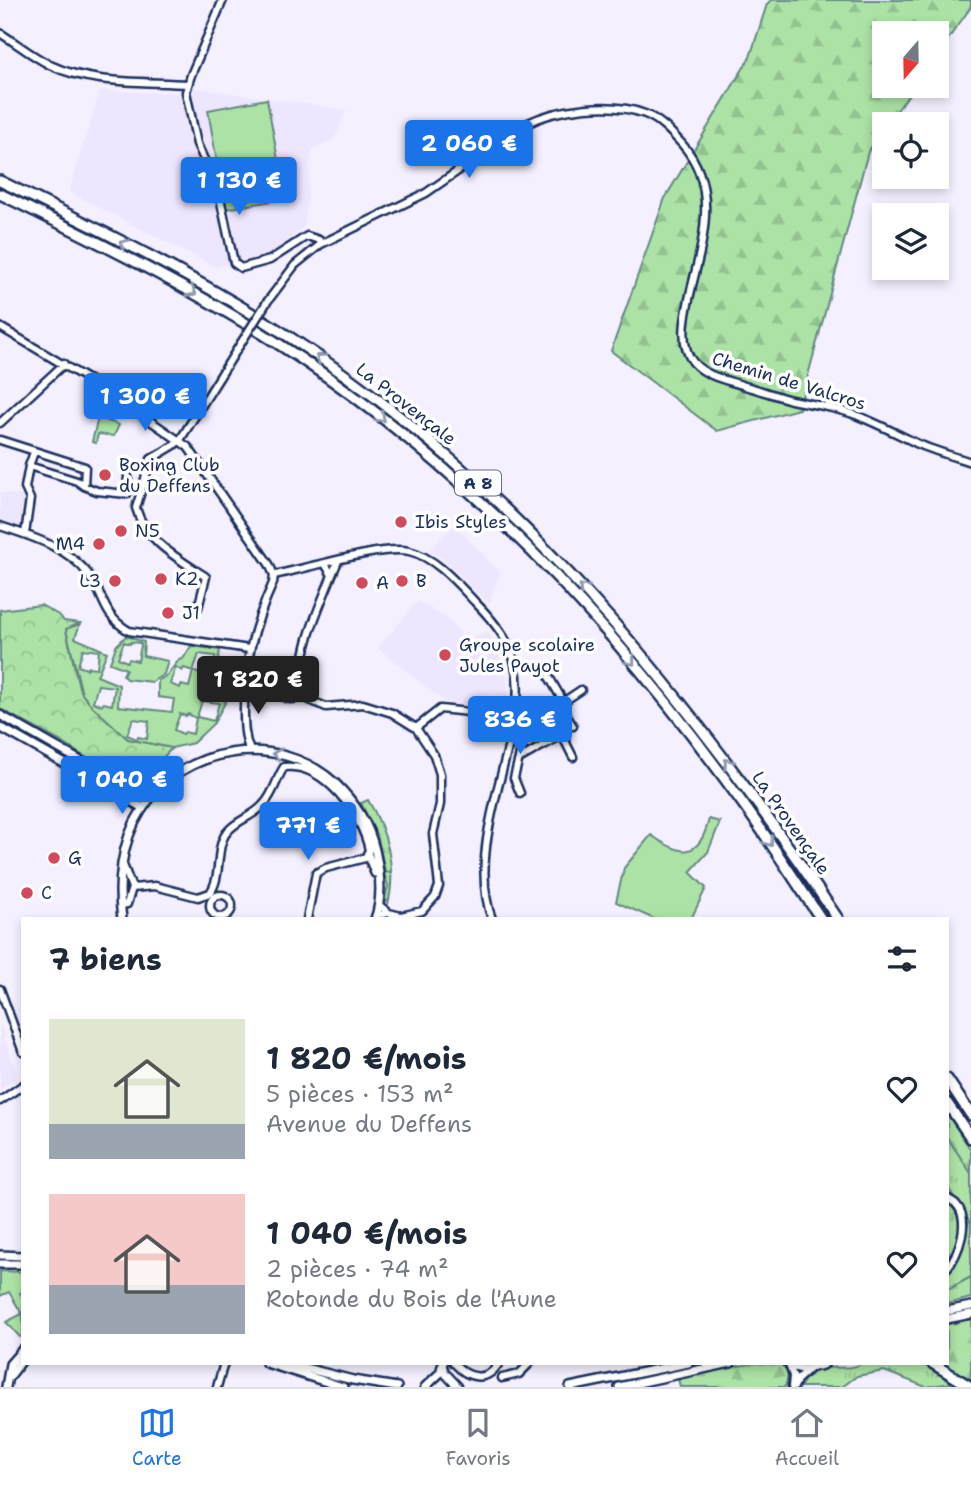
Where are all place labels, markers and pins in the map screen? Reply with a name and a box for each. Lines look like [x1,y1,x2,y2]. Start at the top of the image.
pin: 2 060 € [404,120,534,180]
pin: 1 130 € [174,158,304,217]
pin: 1 300 € [80,374,210,433]
place label: Boxing Club du Deffens [119,453,220,498]
marker: Boxing Club du Deffens [97,467,113,483]
place label: Ibis Styles [415,510,507,534]
marker: Ibis Styles [393,514,409,530]
place label: N5 [135,519,160,543]
marker: N5 [113,523,129,539]
place label: M4 [56,532,85,556]
marker: M4 [91,536,107,552]
place label: K2 [175,567,199,591]
place label: L3 [79,569,101,593]
place label: B [416,569,427,593]
marker: K2 [153,571,169,587]
place label: A [376,571,389,595]
marker: L3 [107,573,123,589]
marker: B [394,573,410,589]
marker: A [354,575,370,591]
place label: J1 [182,601,200,625]
marker: J1 [160,605,176,621]
place label: Groupe scolaire Jules Payot [459,633,595,678]
marker: Groupe scolaire Jules Payot [437,647,453,663]
pin: 1 820 € [193,656,323,716]
pin: 836 € [471,696,569,756]
pin: 1 040 € [57,756,187,816]
pin: 771 € [259,802,357,862]
place label: G [68,846,82,870]
marker: G [46,850,62,866]
place label: C [41,881,52,905]
marker: C [19,885,35,901]

